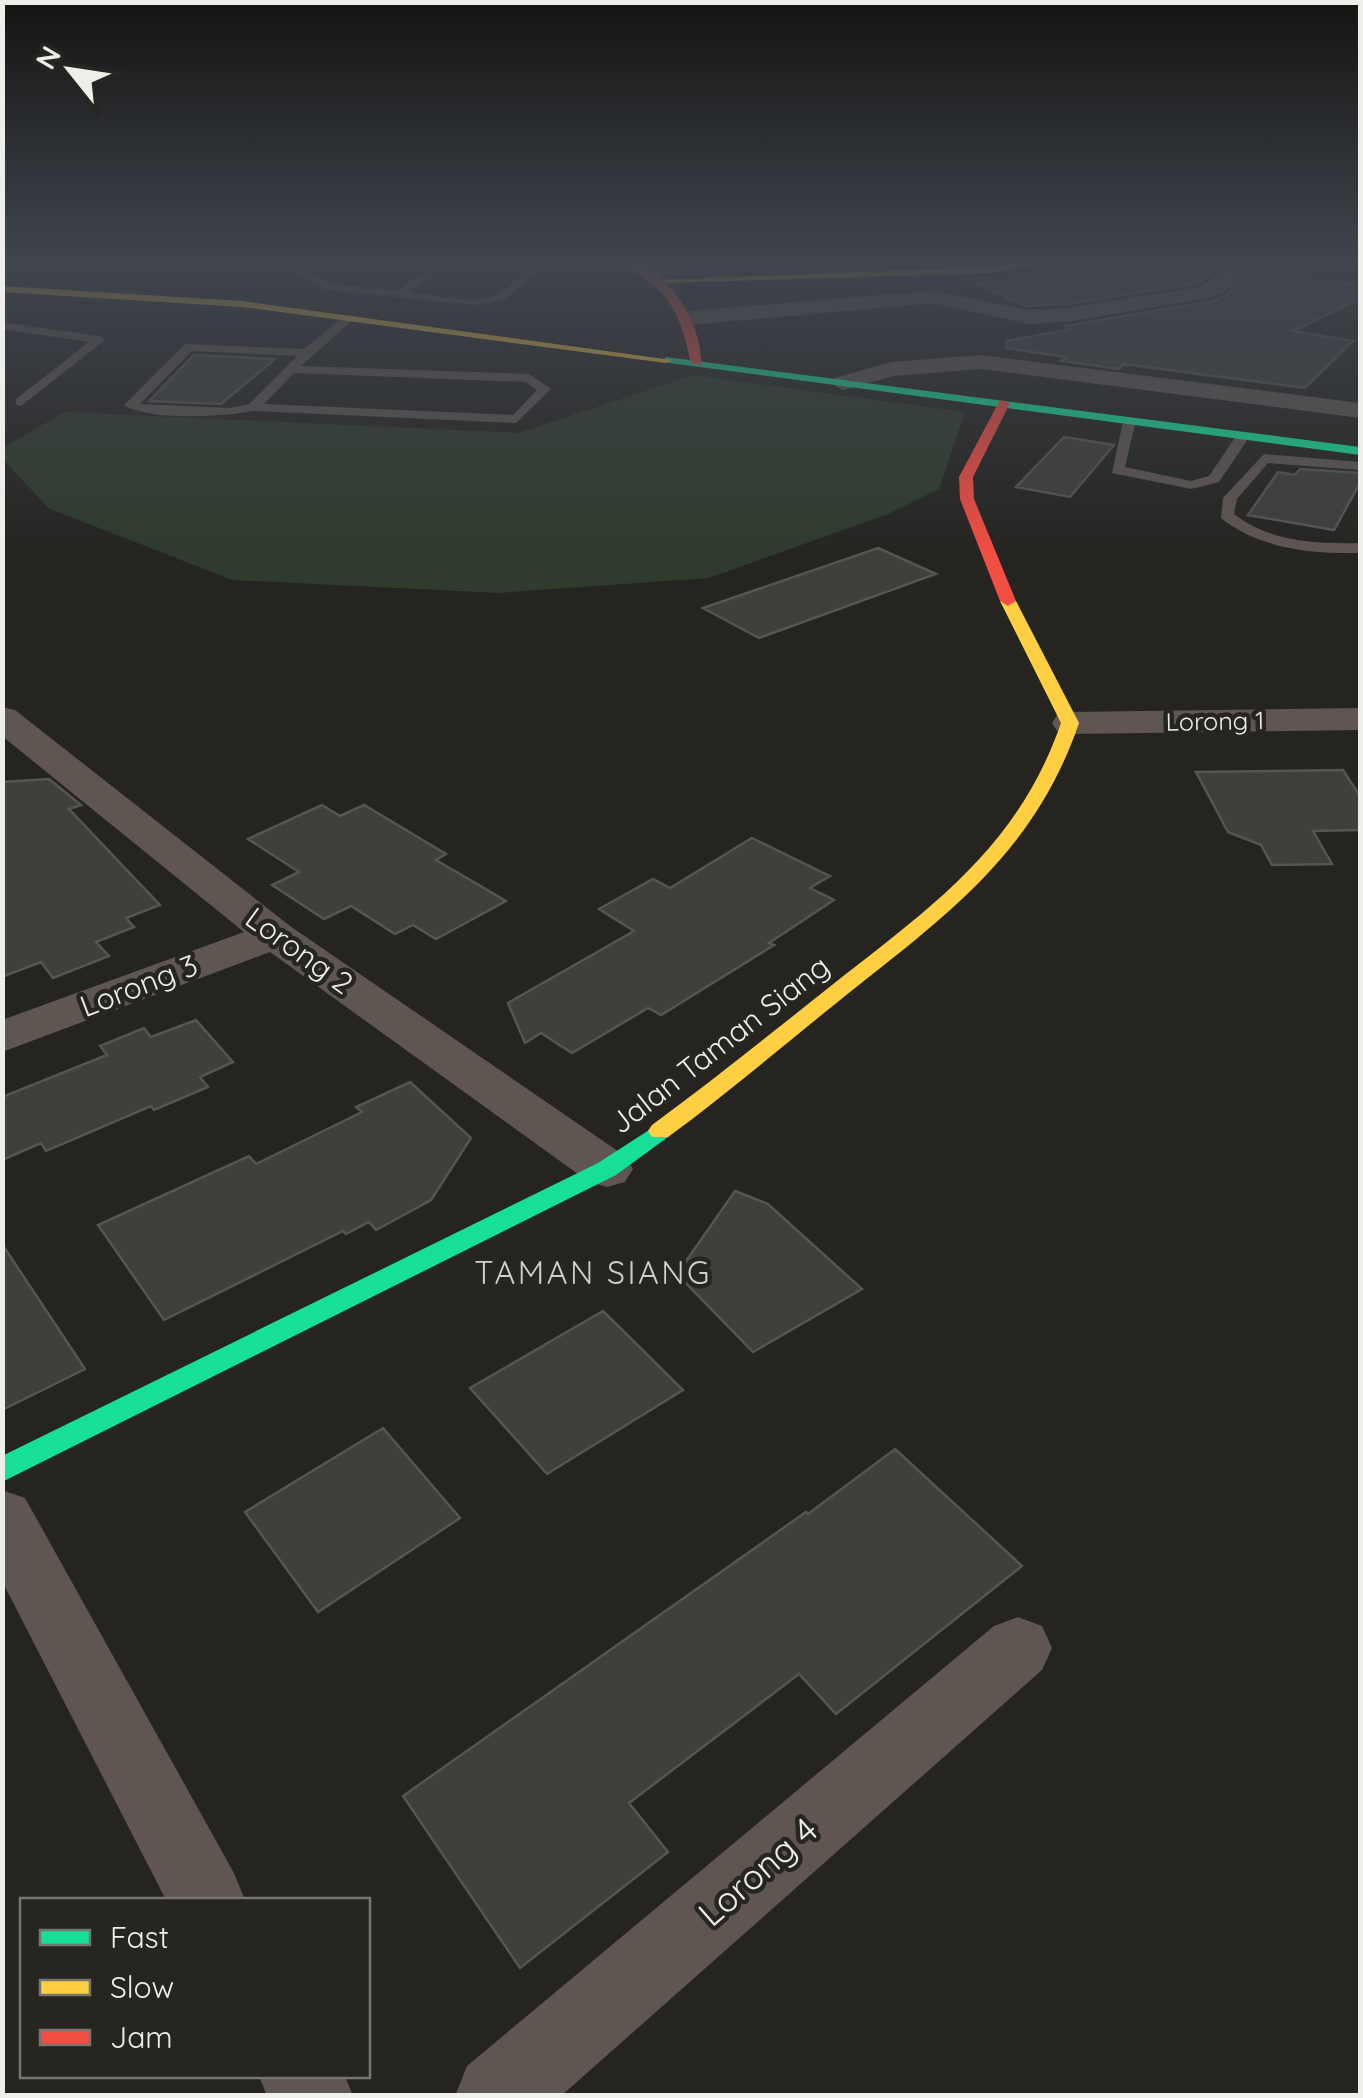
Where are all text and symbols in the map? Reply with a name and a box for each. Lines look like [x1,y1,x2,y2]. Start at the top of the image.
north arrow [20,20,120,120]
text: N [28,40,68,75]
street label: Lorong 1 [1165,704,1265,737]
street label: Lorong 2 [238,898,361,1002]
street label: Lorong 3 [74,945,203,1025]
street label: Jalan Taman Siang [602,947,837,1142]
district label: TAMAN SIANG [474,1252,712,1292]
street label: Lorong 4 [689,1808,826,1935]
legend [20,1898,370,2078]
text: Fast [110,1918,169,1956]
text: Slow [110,1968,174,2006]
text: Jam [110,2018,173,2056]

